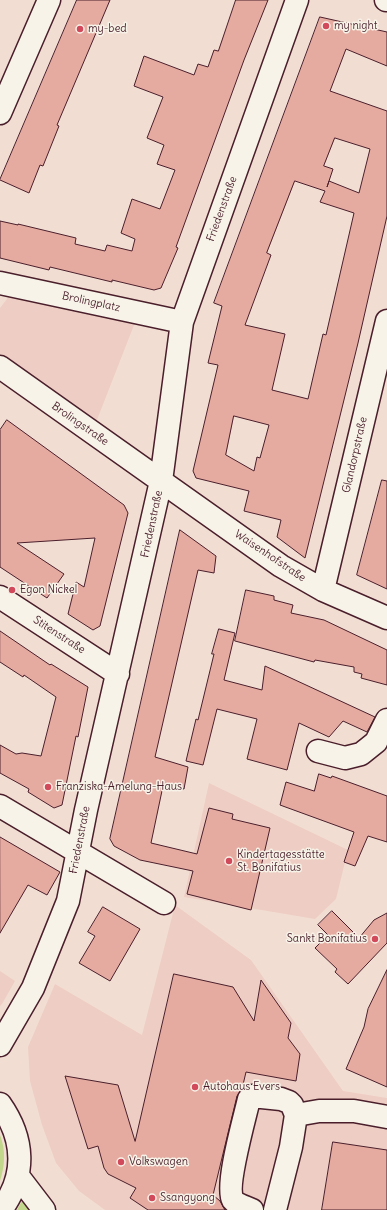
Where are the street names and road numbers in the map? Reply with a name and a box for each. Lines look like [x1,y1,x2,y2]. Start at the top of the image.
street label: Friedenstraße [204,174,240,244]
street label: Brolingplatz [61,289,121,315]
street label: Brolingstraße [49,400,111,448]
street label: Glandorpstraße [340,416,370,494]
street label: Friedenstraße [138,489,166,559]
street label: Waisenhofstraße [232,527,308,585]
street label: Stitenstraße [31,613,87,657]
street label: Friedenstraße [67,805,93,875]

